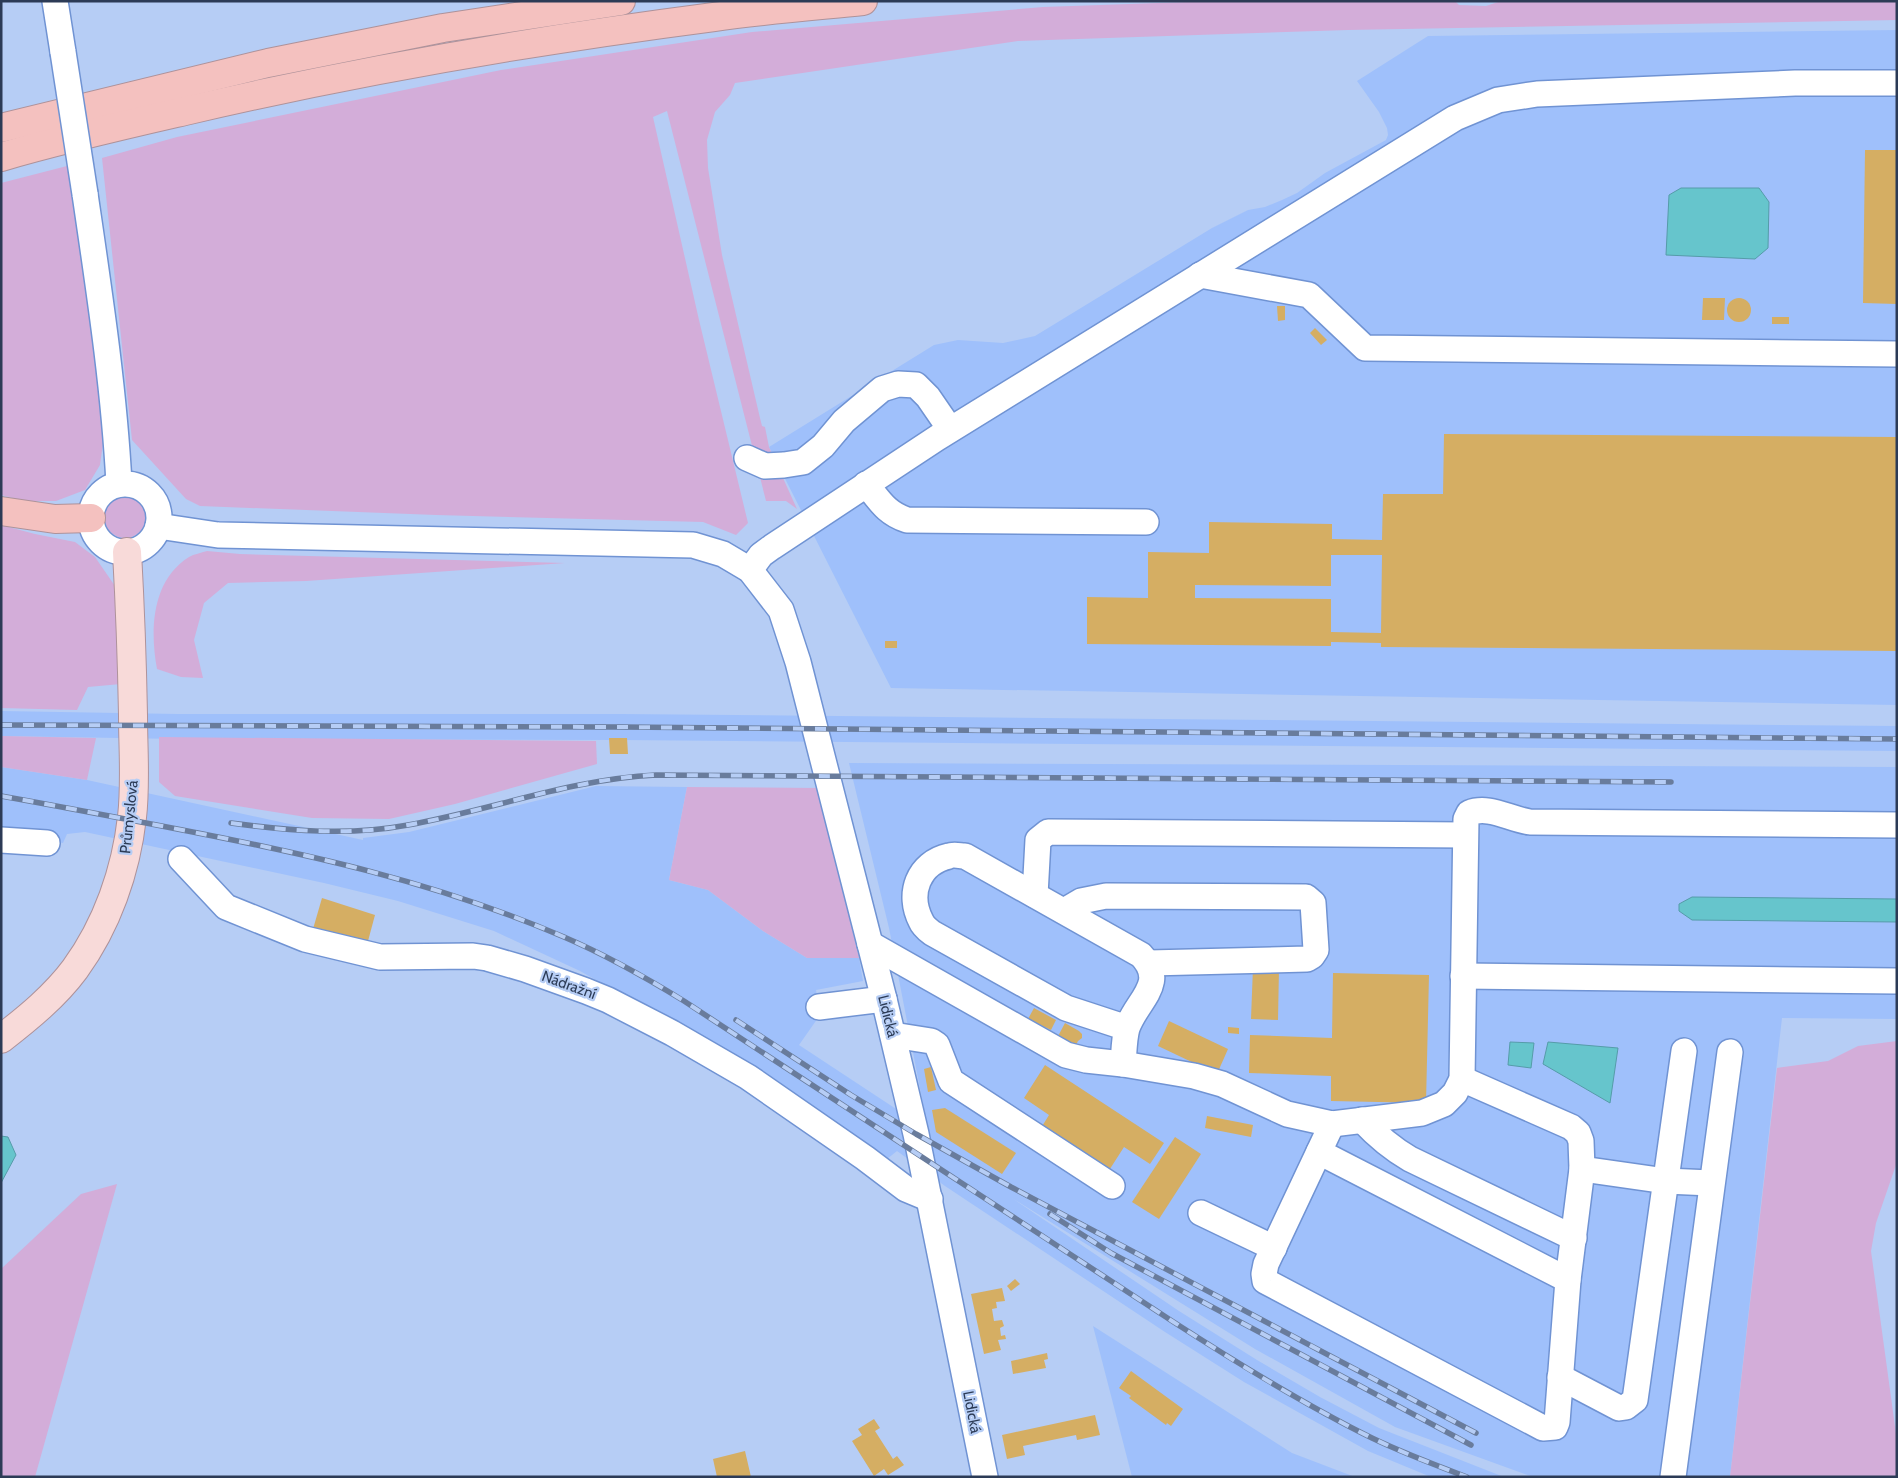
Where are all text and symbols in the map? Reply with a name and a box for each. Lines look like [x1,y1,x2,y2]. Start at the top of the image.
street label: Průmyslová [116,779,142,855]
street label: Nádražní [539,967,599,1003]
street label: Lidická [874,993,902,1040]
street label: Lidická [959,1389,985,1436]

